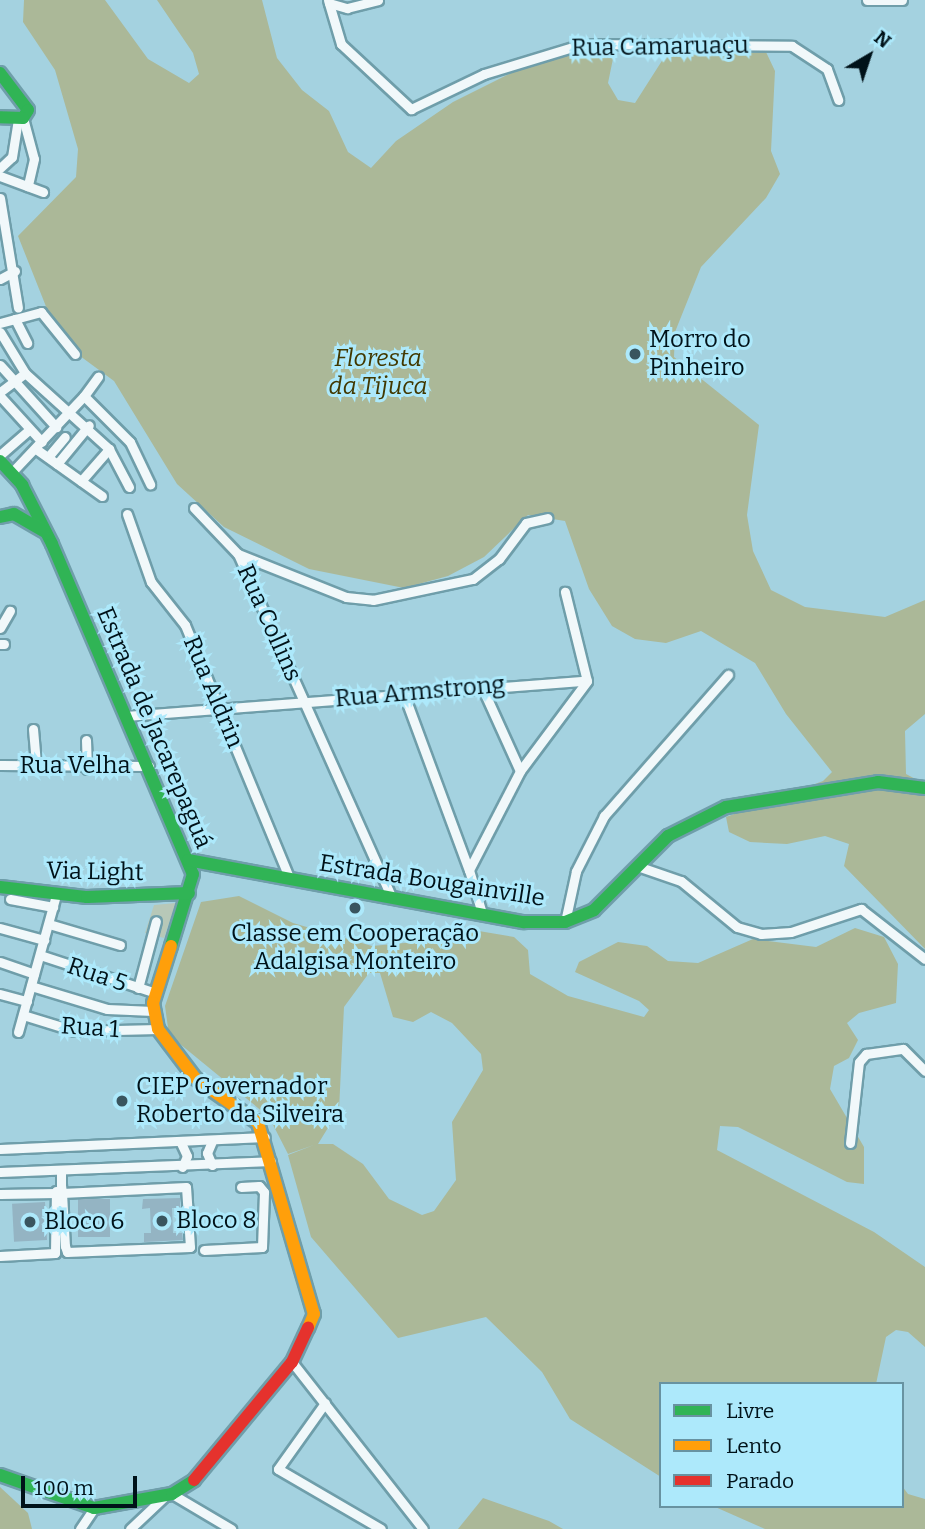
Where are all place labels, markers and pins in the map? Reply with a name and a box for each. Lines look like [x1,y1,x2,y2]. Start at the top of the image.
place label: Morro do Pinheiro [649,326,751,382]
marker: Morro do Pinheiro [627,346,643,362]
marker: Classe em Cooperação Adalgisa Monteiro [347,900,363,916]
place label: Classe em Cooperação Adalgisa Monteiro [231,920,479,976]
place label: CIEP Governador Roberto da Silveira [136,1073,344,1129]
marker: CIEP Governador Roberto da Silveira [114,1093,130,1109]
place label: Bloco 8 [176,1207,257,1235]
place label: Bloco 6 [44,1208,124,1236]
marker: Bloco 8 [154,1213,170,1229]
marker: Bloco 6 [22,1214,38,1230]

